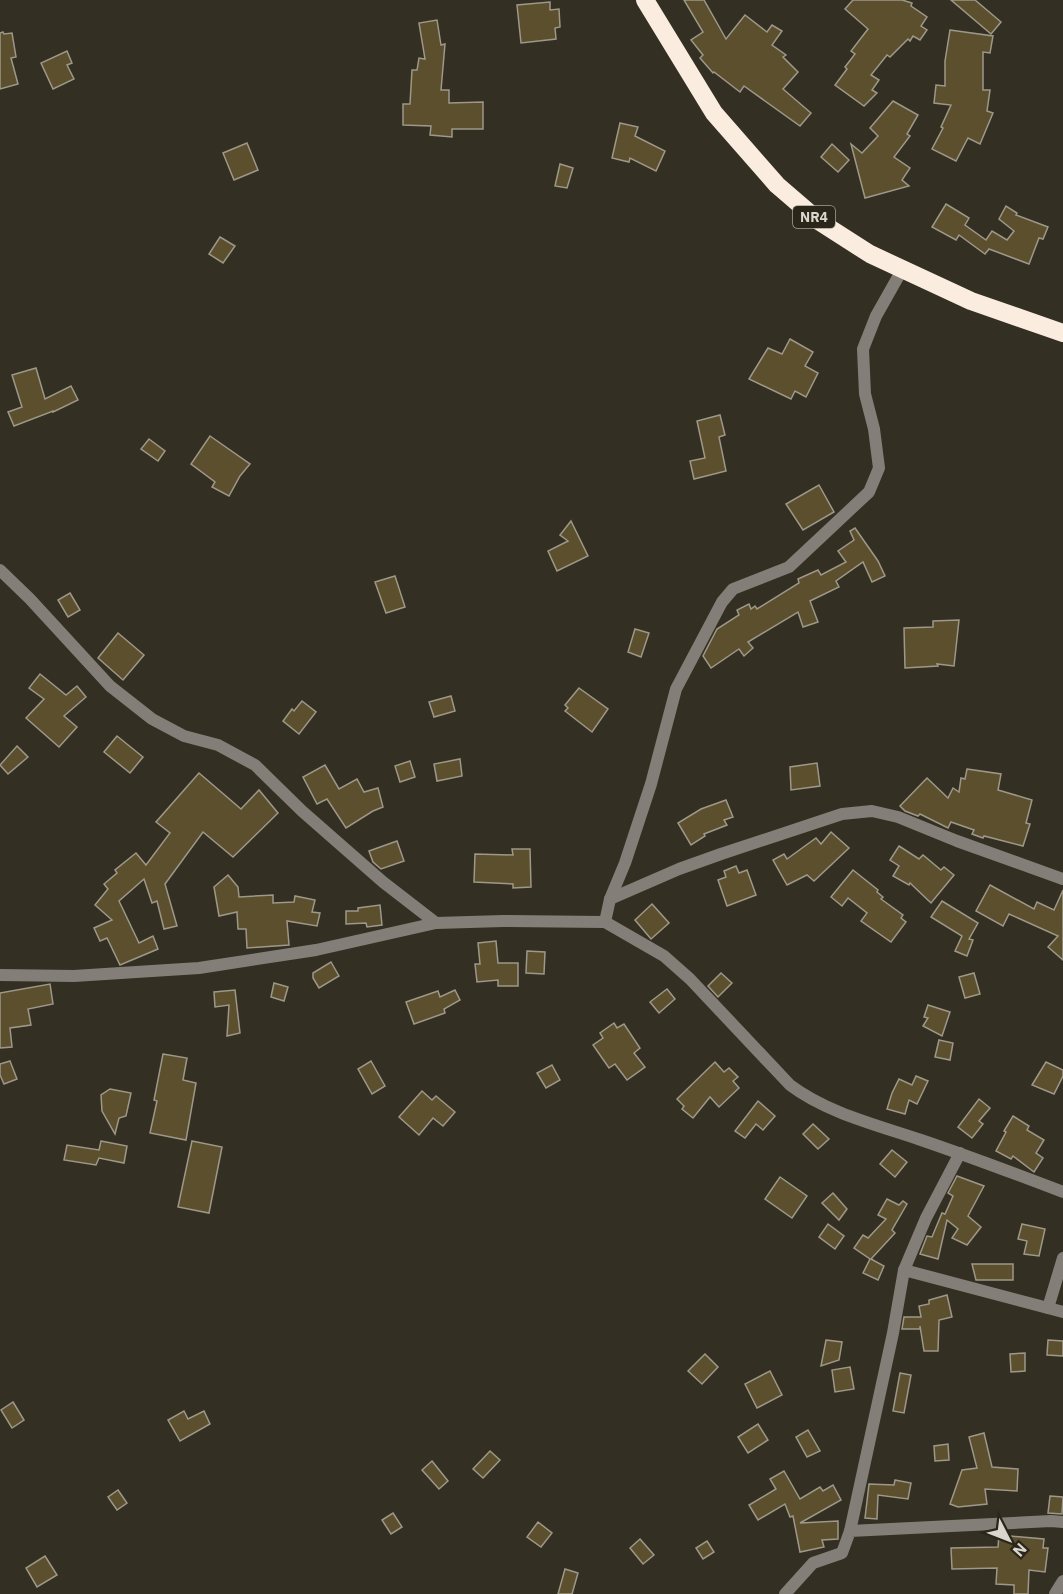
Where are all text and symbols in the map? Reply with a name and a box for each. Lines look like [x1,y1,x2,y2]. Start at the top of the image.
road number: NR4 [793,206,835,228]
north arrow [979,1510,1039,1570]
text: N [1009,1539,1031,1561]

